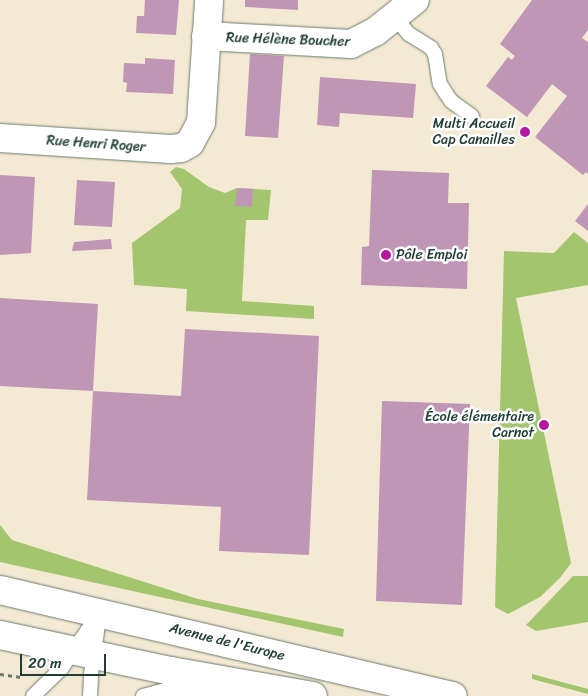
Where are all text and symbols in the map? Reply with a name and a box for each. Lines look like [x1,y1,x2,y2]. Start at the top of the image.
street label: Rue Hélène Boucher [226,29,350,51]
place label: Multi Accueil Cap Canailles [432,116,515,148]
marker: Multi Accueil Cap Canailles [519,126,531,138]
street label: Rue Henri Roger [45,132,147,156]
place label: Pôle Emploi [396,247,467,263]
marker: Pôle Emploi [380,249,392,261]
place label: École élémentaire Carnot [423,409,534,442]
marker: École élémentaire Carnot [538,419,550,431]
street label: Avenue de l'Europe [168,620,286,664]
scale bar [22,644,109,676]
text: 20 m [28,650,62,676]

